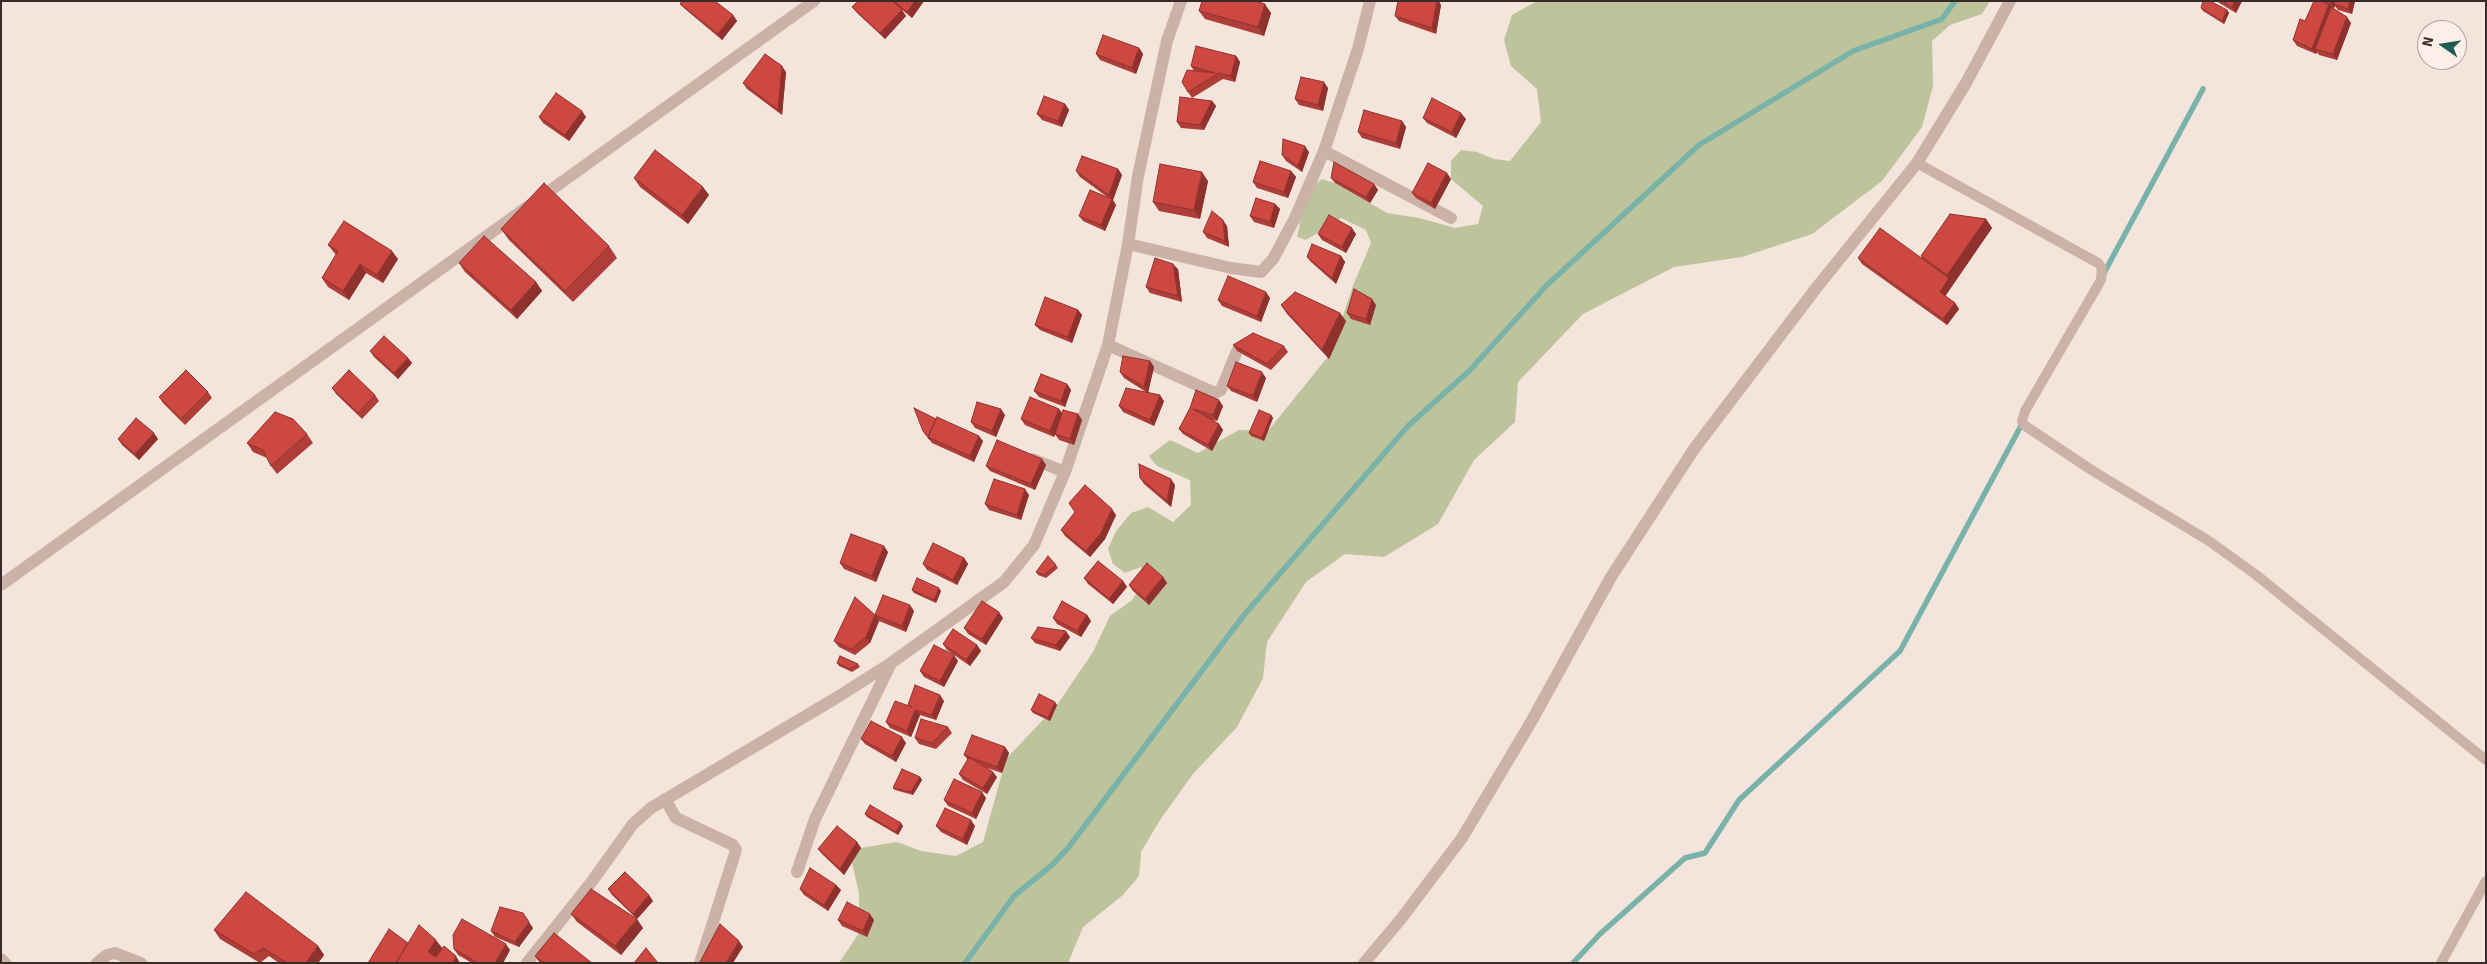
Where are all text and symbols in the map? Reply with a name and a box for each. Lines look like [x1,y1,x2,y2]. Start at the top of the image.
north arrow [2417,20,2467,70]
text: N [2418,35,2437,48]

